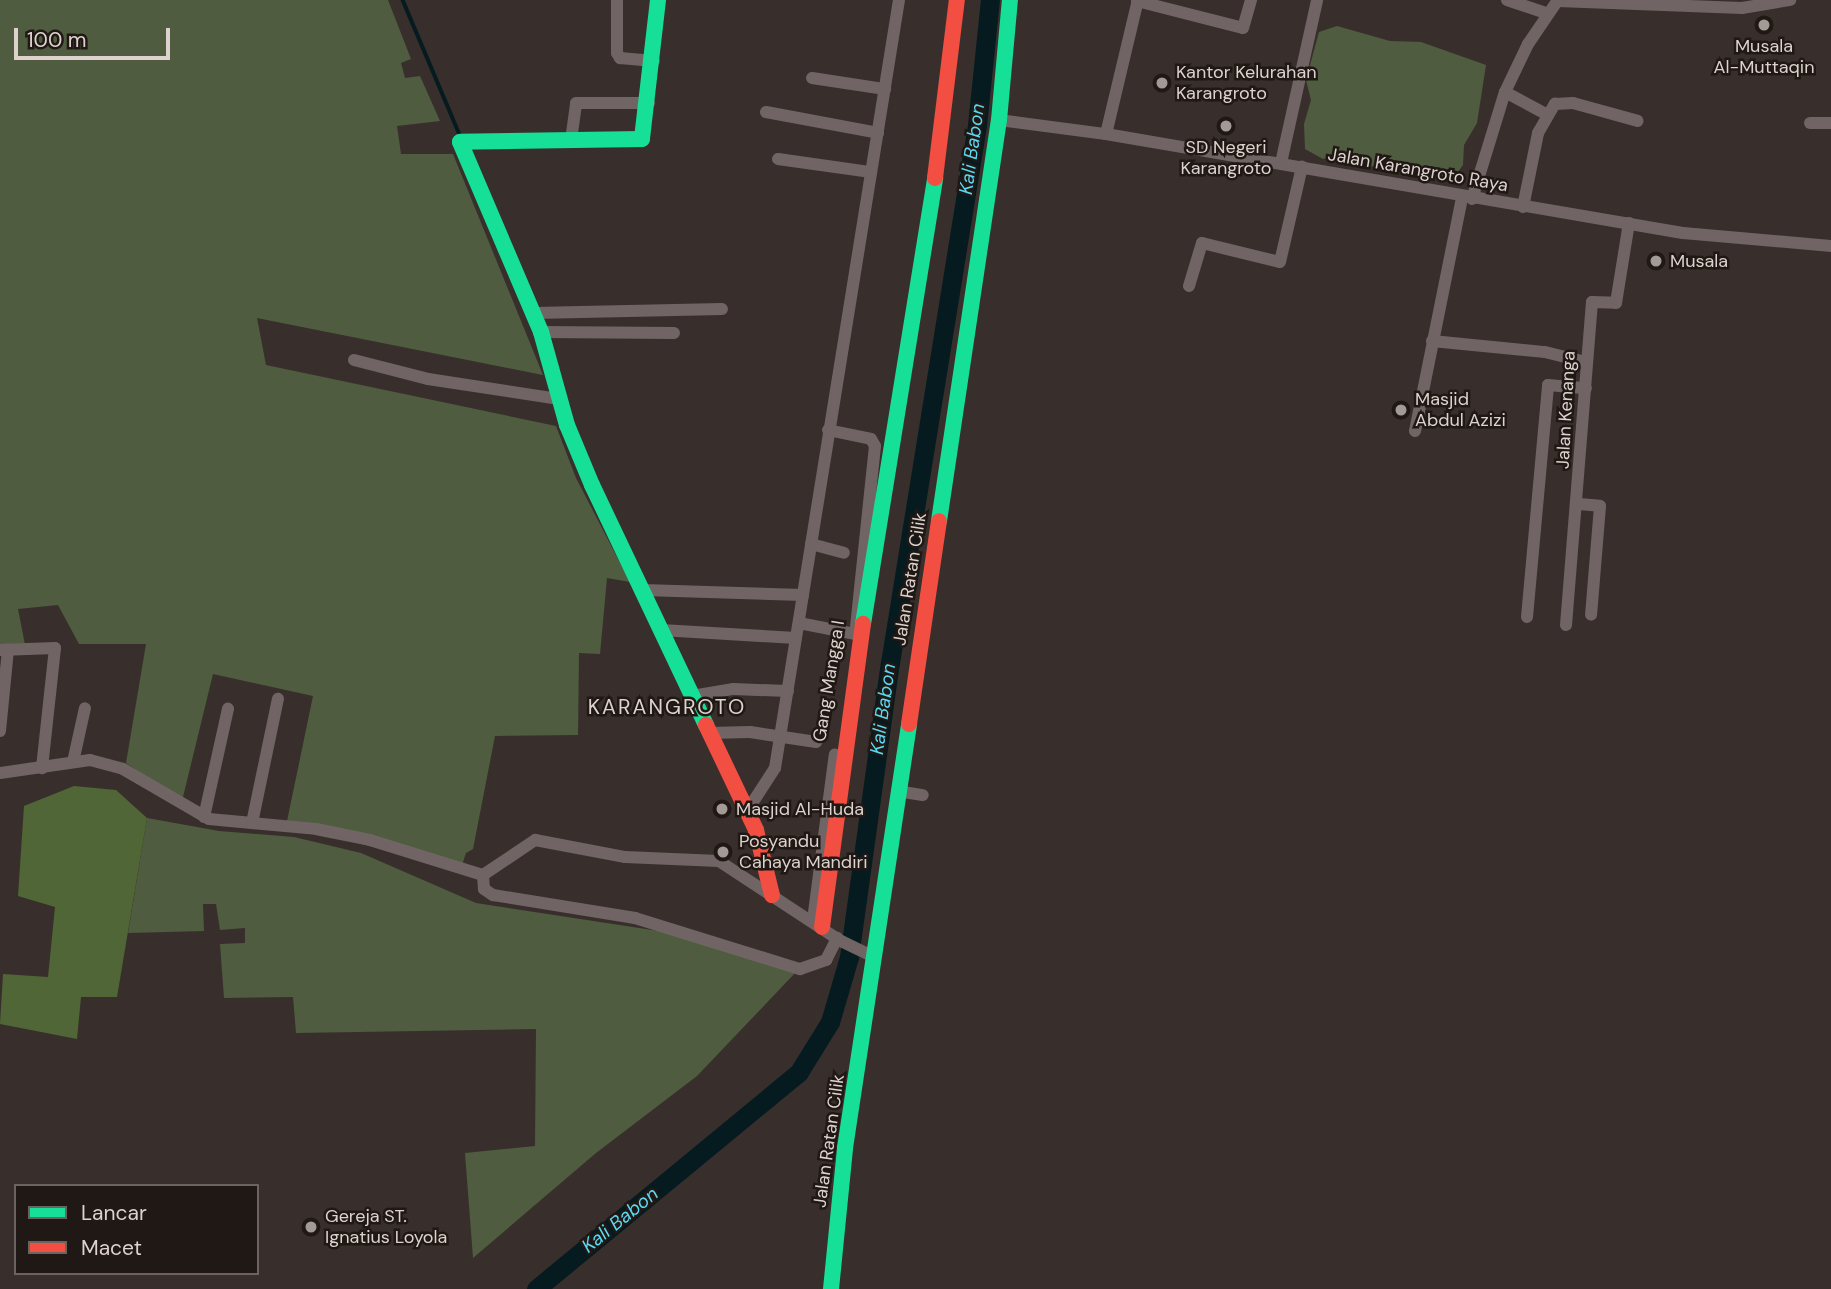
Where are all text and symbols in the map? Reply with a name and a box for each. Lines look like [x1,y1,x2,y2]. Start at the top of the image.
scale bar [18,14,173,58]
marker: Musala Al-Muttaqin [1756,17,1772,33]
text: 100 m [27,26,87,54]
place label: Musala Al-Muttaqin [1714,36,1814,78]
place label: Kantor Kelurahan Karangroto [1176,62,1317,104]
marker: Kantor Kelurahan Karangroto [1154,75,1170,91]
water label: Kali Babon [954,102,990,196]
marker: SD Negeri Karangroto [1218,118,1234,134]
place label: SD Negeri Karangroto [1181,137,1271,180]
street label: Jalan Karangroto Raya [1326,144,1510,196]
place label: Musala [1670,250,1728,272]
marker: Musala [1648,253,1664,269]
street label: Jalan Kenanga [1552,350,1580,470]
place label: Masjid Abdul Azizi [1415,389,1506,432]
marker: Masjid Abdul Azizi [1393,402,1409,418]
street label: Jalan Ratan Cilik [889,511,931,647]
street label: Gang Mangga I [809,619,849,743]
water label: Kali Babon [865,662,901,756]
district label: KARANGROTO [589,694,745,720]
place label: Masjid Al-Huda [736,798,864,820]
marker: Masjid Al-Huda [714,801,730,817]
place label: Posyandu Cahaya Mandiri [739,831,867,874]
marker: Posyandu Cahaya Mandiri [713,842,733,862]
street label: Jalan Ratan Cilik [809,1073,849,1209]
water label: Kali Babon [577,1182,663,1258]
legend [14,1184,259,1275]
text: Lancar [81,1199,147,1227]
place label: Gereja ST. Ignatius Loyola [325,1206,447,1248]
marker: Gereja ST. Ignatius Loyola [303,1219,319,1235]
text: Macet [81,1234,142,1262]

